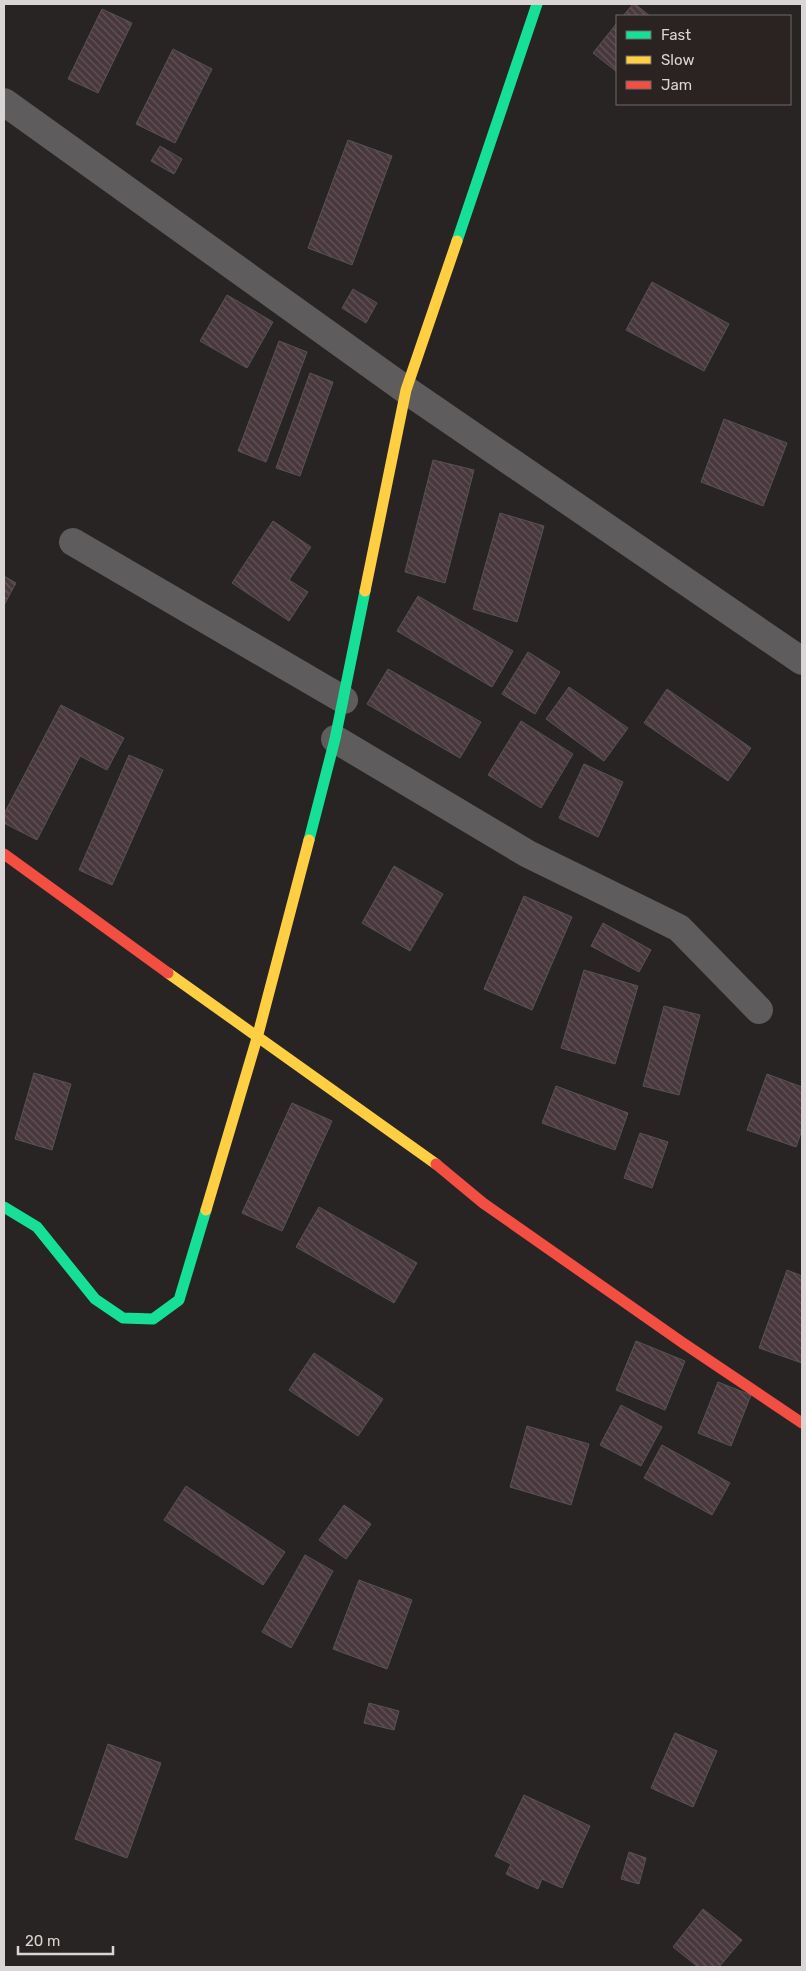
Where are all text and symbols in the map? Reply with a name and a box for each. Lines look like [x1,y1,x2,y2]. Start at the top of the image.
legend [616,15,791,105]
text: Fast [661,26,691,44]
text: Slow [661,51,694,69]
text: Jam [661,76,692,94]
scale bar [18,1924,112,1956]
text: 20 m [25,1932,60,1950]

